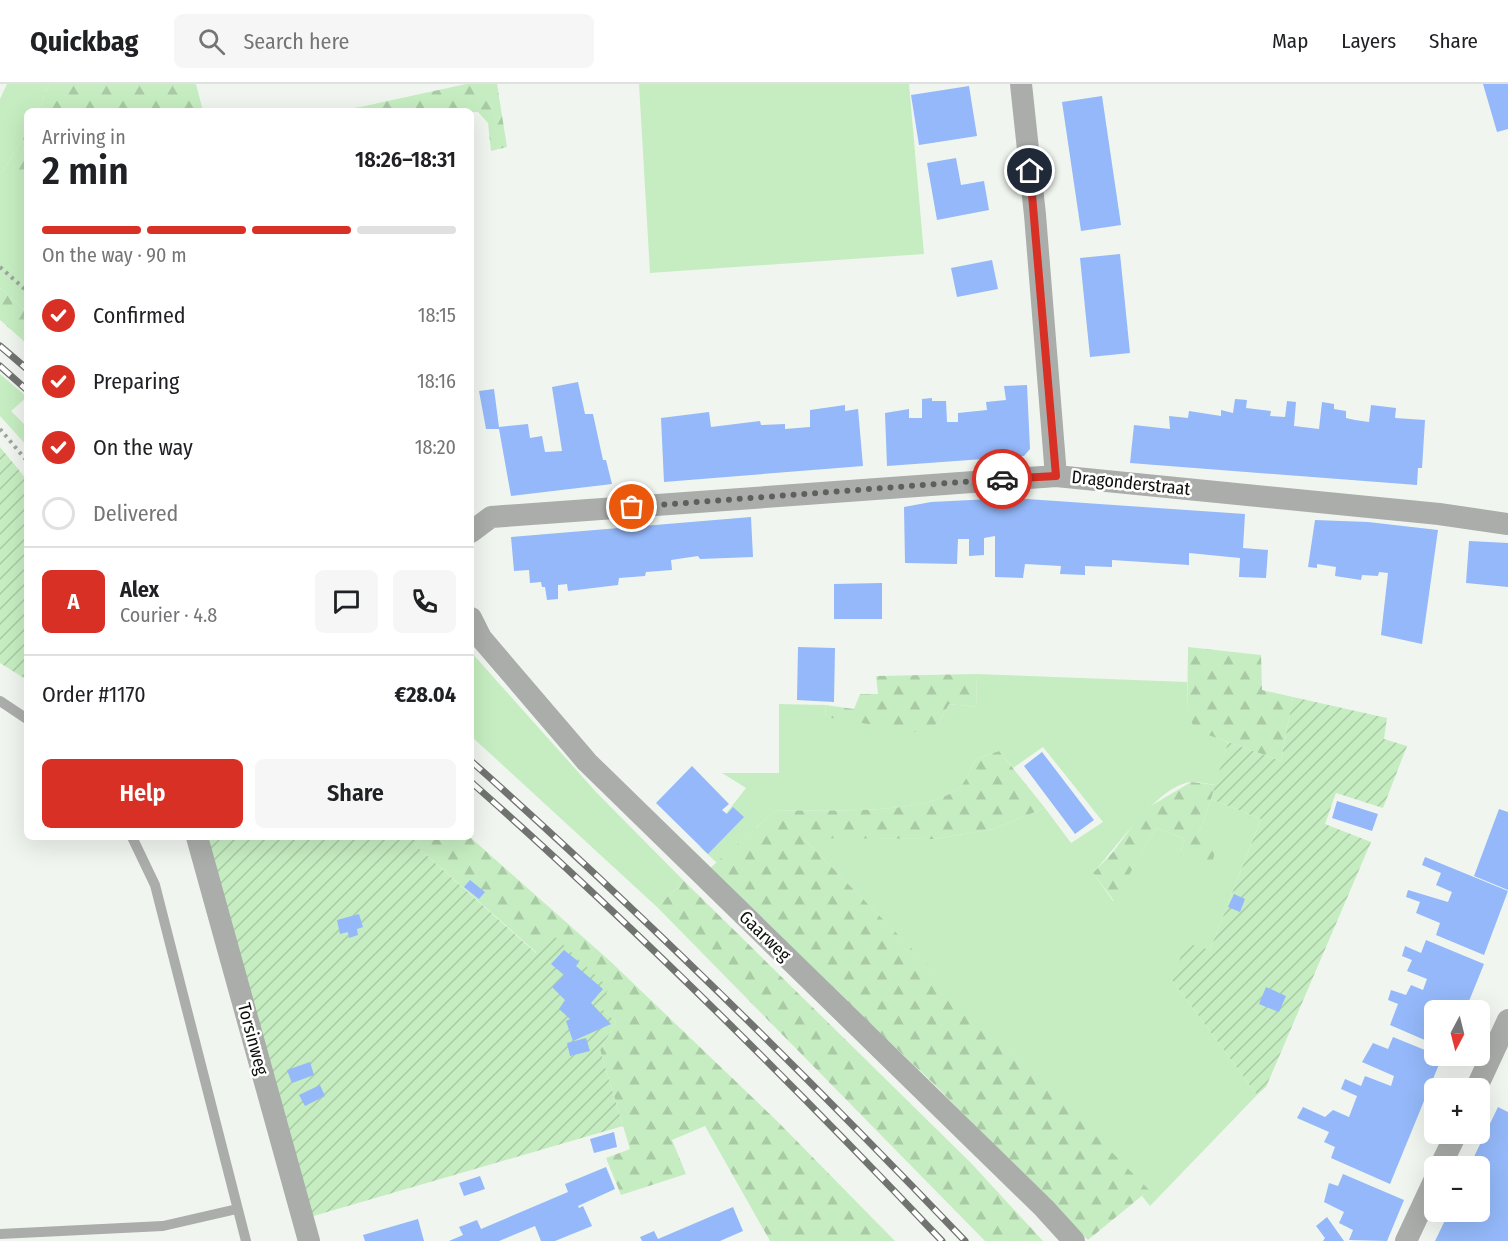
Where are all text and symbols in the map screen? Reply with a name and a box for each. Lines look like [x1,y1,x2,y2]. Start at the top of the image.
search box [174,14,594,68]
text: Quickbag [30,25,138,58]
icon: search [195,25,228,58]
text: Search here [243,28,349,55]
text: Map [1272,28,1308,54]
text: Layers [1341,28,1396,54]
text: Share [1429,28,1478,54]
text: Arriving in [42,125,126,149]
pin [1004,145,1055,196]
text: 18:26–18:31 [355,146,456,173]
text: 2 min [42,148,129,194]
icon: home [1013,154,1046,187]
text: On the way · 90 m [42,243,187,267]
icon: check [42,299,75,332]
text: Confirmed [93,302,186,329]
text: 18:15 [418,303,456,327]
icon: check [42,365,75,398]
text: Preparing [93,368,179,395]
text: 18:16 [417,369,456,393]
icon: check [42,431,75,464]
text: On the way [93,434,193,461]
text: 18:20 [415,435,456,459]
courier [972,449,1032,509]
icon: car [986,463,1019,496]
street label: Dragonderstraat [1071,466,1192,500]
pin [606,481,657,532]
icon: bag [615,490,648,523]
text: Delivered [93,500,178,527]
button: chat [315,570,378,633]
button: phone [393,570,456,633]
text: Alex [120,576,159,603]
text: A [68,588,79,615]
text: Courier · 4.8 [120,603,217,627]
text: Order #1170 [42,681,146,708]
text: €28.04 [395,681,456,708]
button: Help [42,759,243,828]
button: Share [255,759,456,828]
street label: Gaarweg [735,906,796,966]
north arrow [1424,1000,1490,1066]
map controls [1424,1000,1490,1222]
street label: Torsinweg [233,1001,273,1078]
button: + [1424,1078,1490,1144]
button: − [1424,1156,1490,1222]

